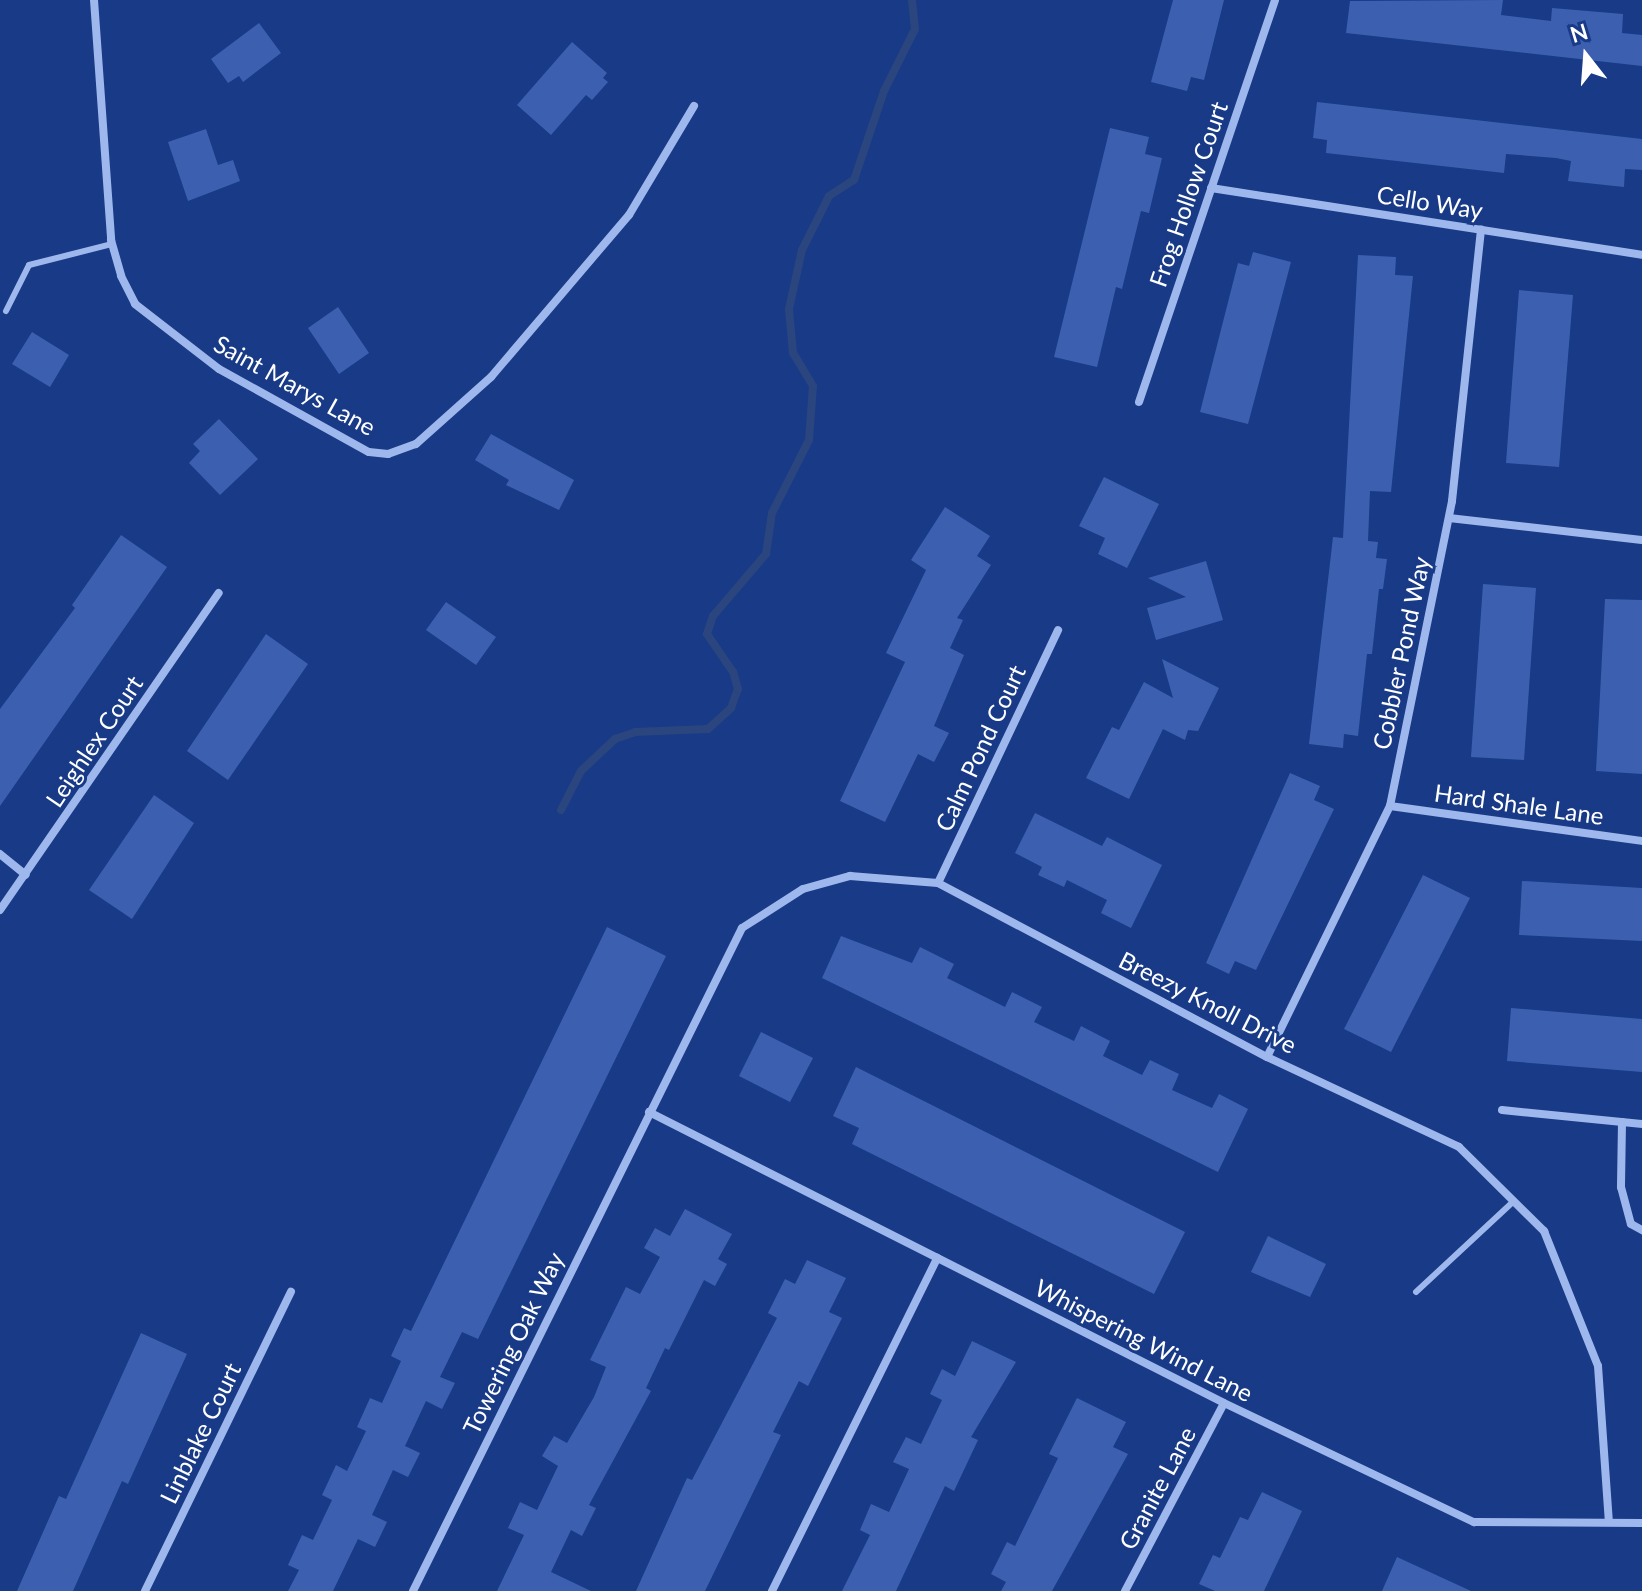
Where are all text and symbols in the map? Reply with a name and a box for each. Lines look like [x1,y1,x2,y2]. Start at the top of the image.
north arrow [1546,16,1626,96]
text: N [1567,17,1591,48]
street label: Frog Hollow Court [1143,97,1233,291]
street label: Cello Way [1375,179,1485,225]
street label: Saint Marys Lane [209,329,381,441]
street label: Cobbler Pond Way [1366,553,1436,753]
street label: Calm Pond Court [929,660,1031,836]
street label: Leighlex Court [40,670,148,812]
street label: Hard Shale Lane [1432,778,1606,830]
street label: Breezy Knoll Drive [1114,945,1302,1059]
street label: Towering Oak Way [456,1247,570,1439]
street label: Whispering Wind Lane [1030,1273,1258,1407]
street label: Linblake Court [154,1358,246,1508]
street label: Granite Lane [1113,1422,1201,1554]

